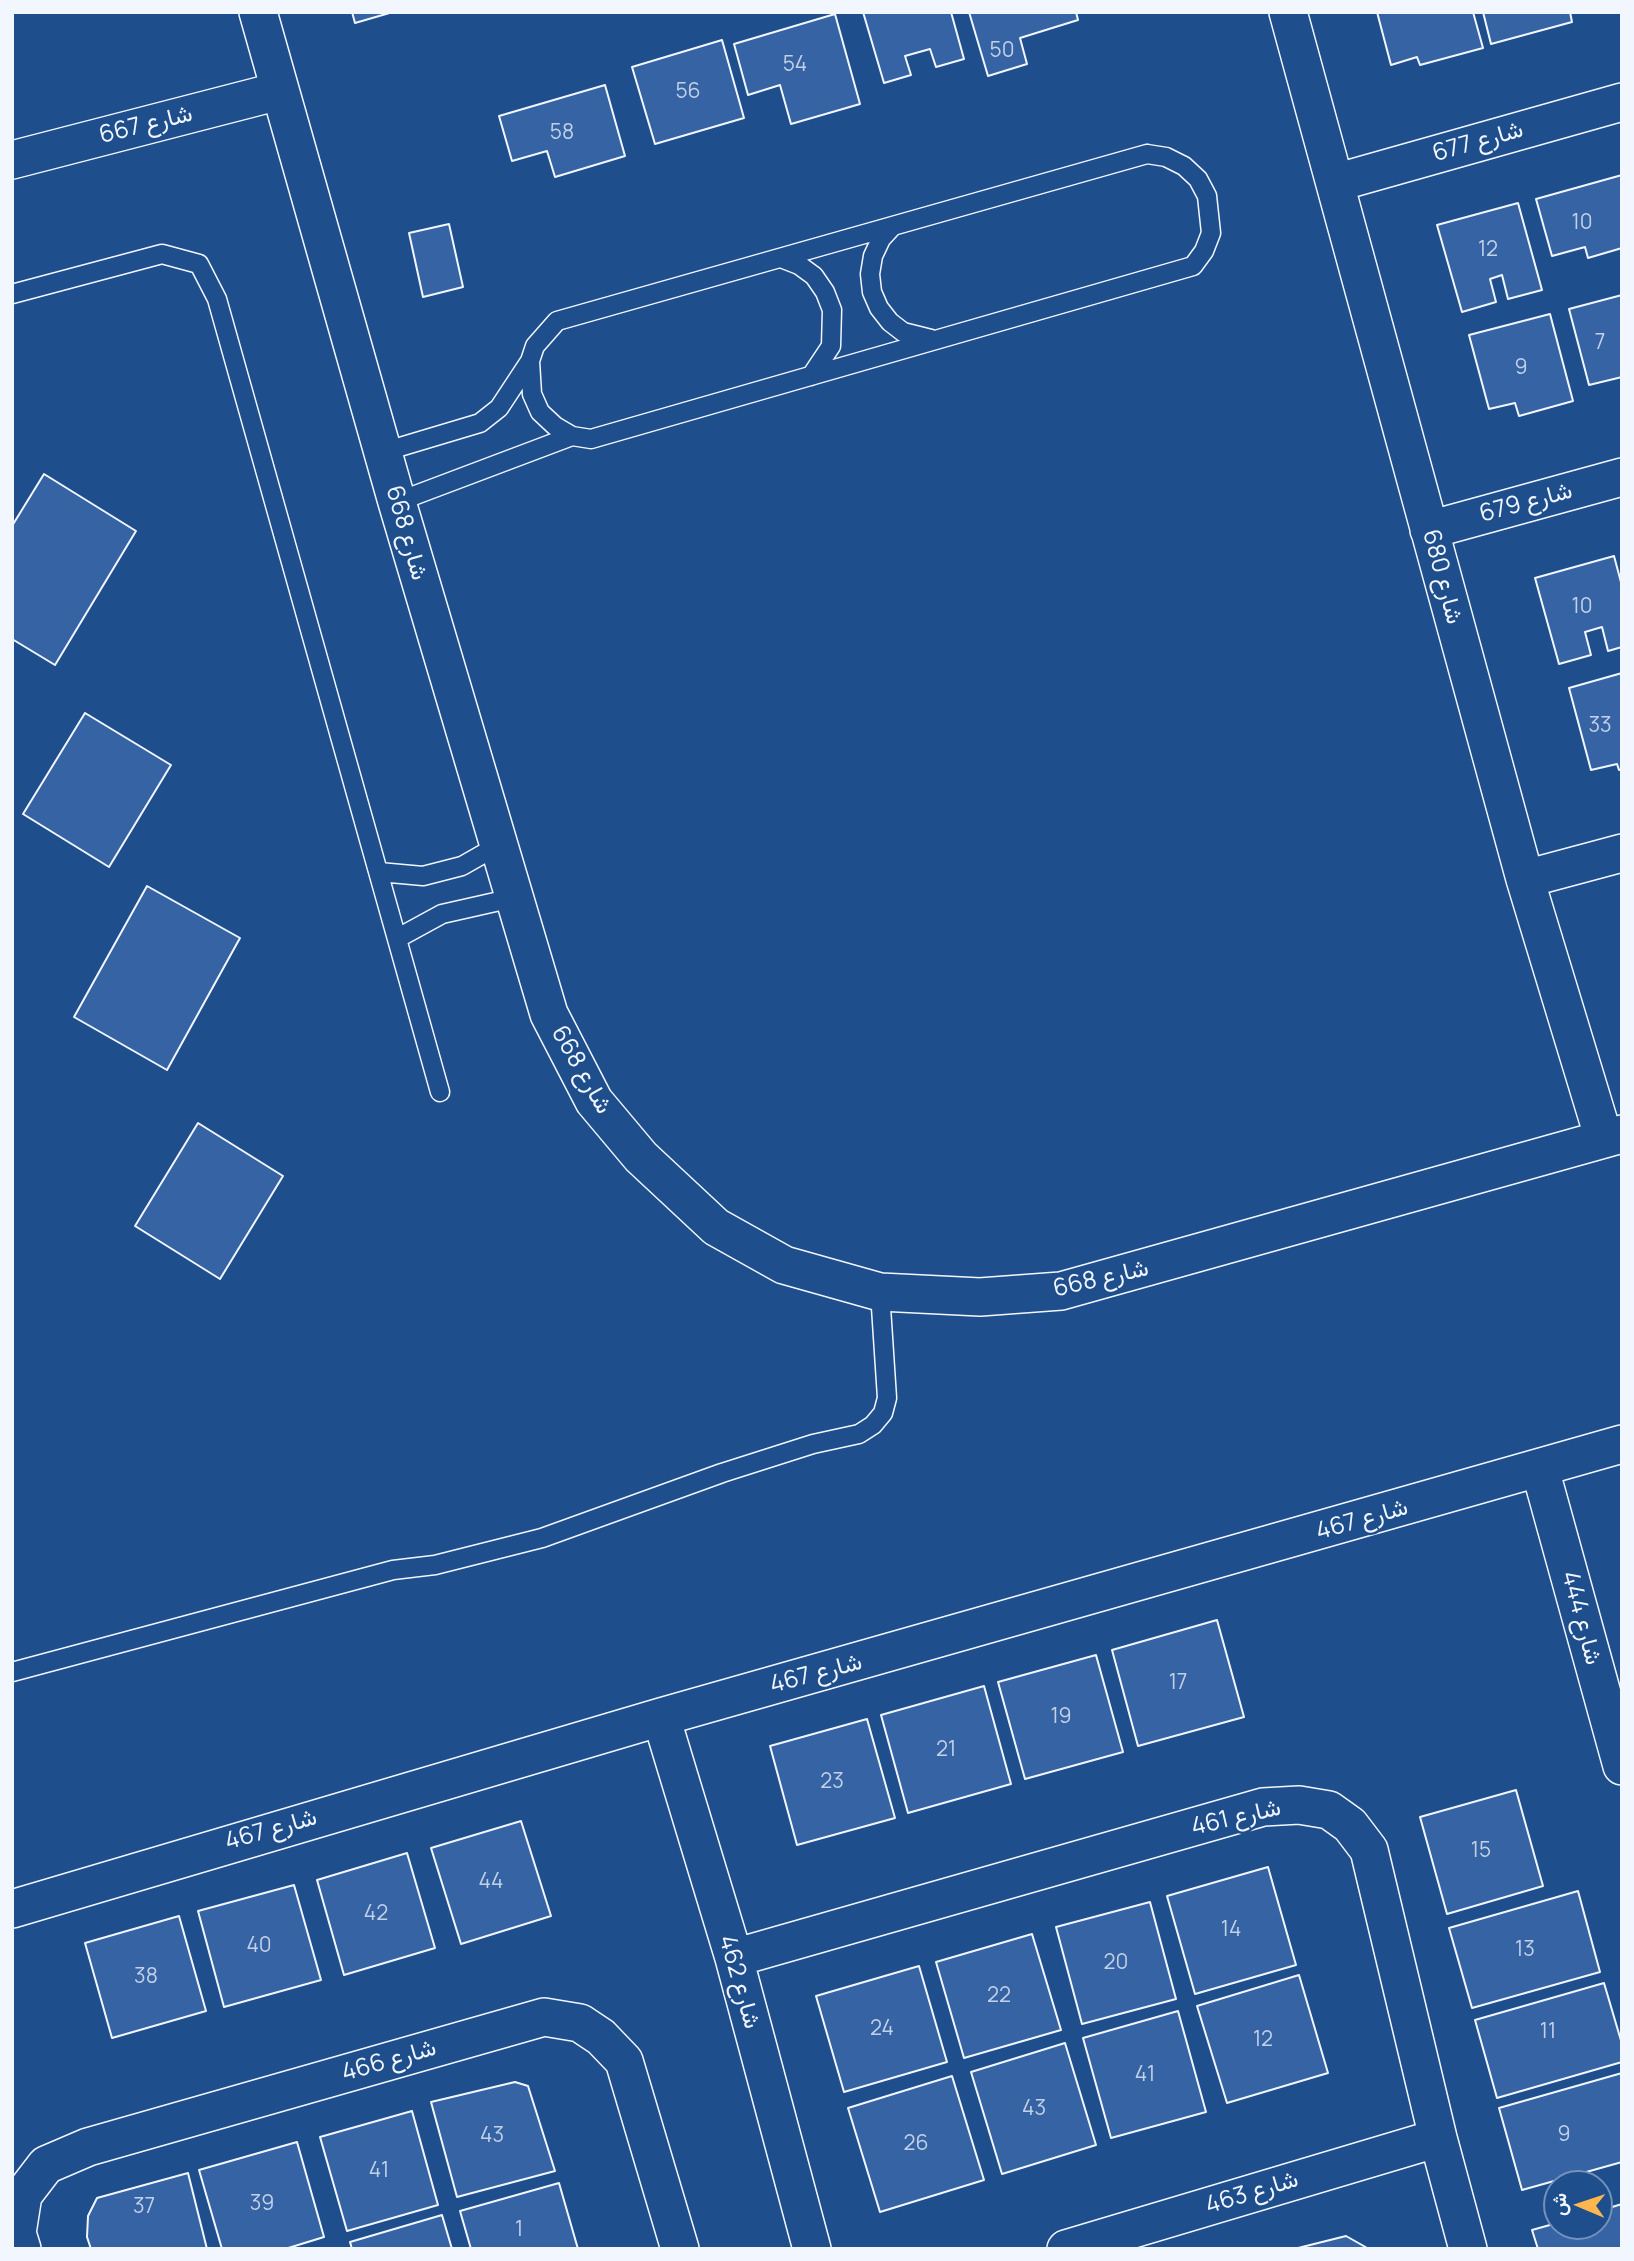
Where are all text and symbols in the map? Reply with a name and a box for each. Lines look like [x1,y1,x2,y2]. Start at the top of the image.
house number: 50 [990,38,1014,64]
house number: 54 [783,52,807,78]
house number: 56 [675,79,701,105]
street label: شارع 667 [96,100,196,150]
street label: شارع 677 [1429,115,1527,169]
house number: 58 [550,120,574,146]
house number: 10 [1572,210,1592,236]
house number: 12 [1478,237,1498,263]
house number: 7 [1595,330,1605,356]
house number: 9 [1514,355,1528,381]
street label: شارع 679 [1476,477,1576,529]
street label: شارع 668 [379,483,433,583]
street label: شارع 680 [1416,527,1468,627]
house number: 10 [1572,594,1592,620]
house number: 33 [1588,713,1612,739]
street label: شارع 668 [544,1021,618,1119]
street label: شارع 668 [1051,1254,1151,1304]
street label: شارع 467 [1313,1493,1411,1547]
street label: شارع 444 [1555,1568,1607,1668]
street label: شارع 467 [767,1648,865,1700]
house number: 17 [1169,1670,1187,1696]
house number: 19 [1050,1704,1072,1730]
house number: 21 [936,1737,956,1763]
house number: 23 [820,1769,844,1795]
street label: شارع 461 [1188,1794,1284,1842]
street label: شارع 467 [222,1803,320,1857]
house number: 15 [1471,1838,1491,1864]
house number: 44 [479,1869,503,1895]
house number: 42 [364,1901,388,1927]
house number: 14 [1221,1917,1241,1943]
street label: شارع 462 [712,1932,766,2032]
house number: 40 [246,1933,272,1959]
house number: 13 [1515,1937,1535,1963]
house number: 20 [1104,1950,1128,1976]
house number: 38 [134,1964,158,1990]
house number: 22 [987,1983,1011,2009]
house number: 24 [870,2016,894,2042]
house number: 11 [1540,2019,1556,2045]
house number: 12 [1253,2027,1273,2053]
street label: شارع 466 [338,2034,440,2088]
house number: 41 [1135,2062,1155,2088]
house number: 43 [1022,2096,1046,2122]
house number: 9 [1557,2122,1571,2148]
house number: 43 [480,2123,504,2149]
house number: 26 [903,2131,929,2157]
house number: 41 [369,2158,389,2184]
street label: شارع 463 [1202,2165,1302,2221]
north arrow [1543,2170,1613,2240]
house number: 39 [250,2191,274,2217]
text: ش [1546,2192,1572,2216]
house number: 37 [133,2194,155,2220]
house number: 1 [515,2217,523,2243]

